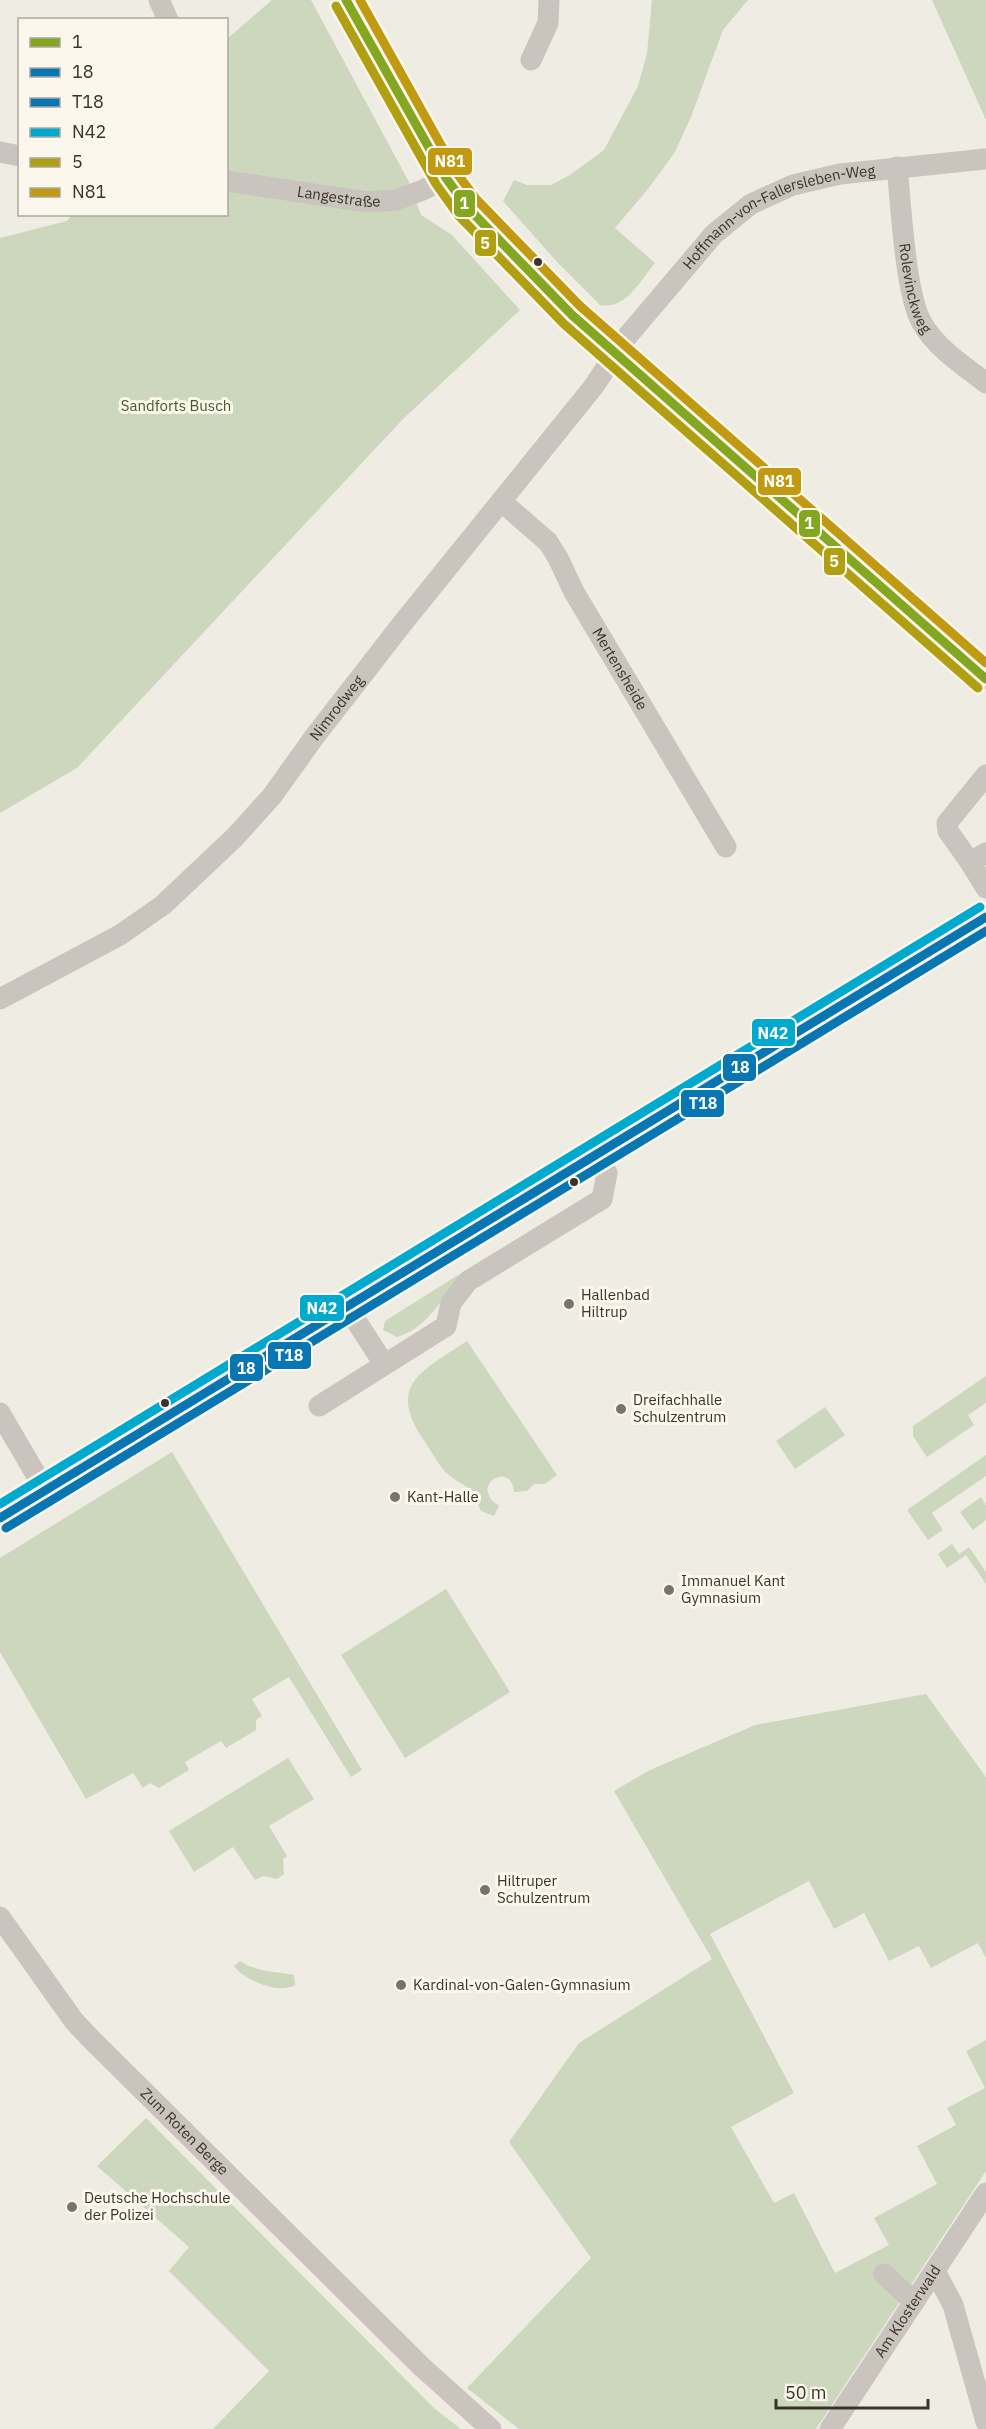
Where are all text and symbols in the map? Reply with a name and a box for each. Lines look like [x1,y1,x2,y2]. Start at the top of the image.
legend [18,18,228,216]
text: 1 [72,30,83,53]
text: 18 [72,60,94,83]
text: T18 [72,90,104,113]
text: N42 [72,120,106,143]
line badge: N81 [427,147,473,176]
text: 5 [72,150,83,173]
text: N81 [435,151,466,171]
street label: Hoffmann-von-Fallersleben-Weg [678,160,876,273]
text: N81 [72,180,106,203]
street label: Langestraße [296,182,381,211]
line badge: 1 [453,189,476,218]
text: 1 [459,193,469,213]
line badge: 5 [474,229,497,257]
text: 5 [480,233,490,253]
street label: Rolevinckweg [895,242,936,337]
unlabelled marker [532,256,544,268]
park label: Sandforts Busch [121,396,231,415]
line badge: N81 [757,467,802,496]
text: N81 [764,471,795,491]
line badge: 1 [798,509,821,538]
text: 1 [804,513,814,533]
line badge: 5 [823,547,846,576]
text: 5 [829,551,839,571]
street label: Mertensheide [588,624,652,713]
street label: Nimrodweg [305,671,368,744]
line badge: N42 [751,1018,796,1047]
text: N42 [758,1023,788,1043]
line badge: 18 [722,1053,757,1082]
text: 18 [730,1057,750,1077]
line badge: T18 [680,1089,725,1118]
text: T18 [689,1093,717,1113]
unlabelled marker [568,1176,580,1188]
place label: Hallenbad Hiltrup [581,1285,650,1321]
line badge: N42 [299,1294,345,1322]
marker: Hallenbad Hiltrup [562,1297,576,1311]
text: N42 [307,1298,337,1318]
line badge: T18 [267,1341,312,1370]
text: T18 [275,1345,303,1365]
line badge: 18 [229,1353,264,1382]
text: 18 [236,1358,256,1378]
place label: Dreifachhalle Schulzentrum [633,1390,726,1426]
unlabelled marker [159,1397,171,1409]
marker: Dreifachhalle Schulzentrum [614,1402,628,1416]
place label: Kant-Halle [407,1487,479,1506]
marker: Kant-Halle [388,1490,402,1504]
place label: Immanuel Kant Gymnasium [681,1571,785,1607]
marker: Immanuel Kant Gymnasium [662,1583,676,1597]
place label: Hiltruper Schulzentrum [497,1871,590,1907]
marker: Hiltruper Schulzentrum [478,1883,492,1897]
place label: Kardinal-von-Galen-Gymnasium [413,1975,631,1994]
marker: Kardinal-von-Galen-Gymnasium [394,1978,408,1992]
street label: Zum Roten Berge [137,2084,233,2179]
place label: Deutsche Hochschule der Polizei [84,2188,231,2224]
marker: Deutsche Hochschule der Polizei [65,2200,79,2214]
street label: Am Klosterwald [870,2261,945,2361]
scale bar [776,2372,928,2410]
text: 50 m [785,2381,827,2404]

